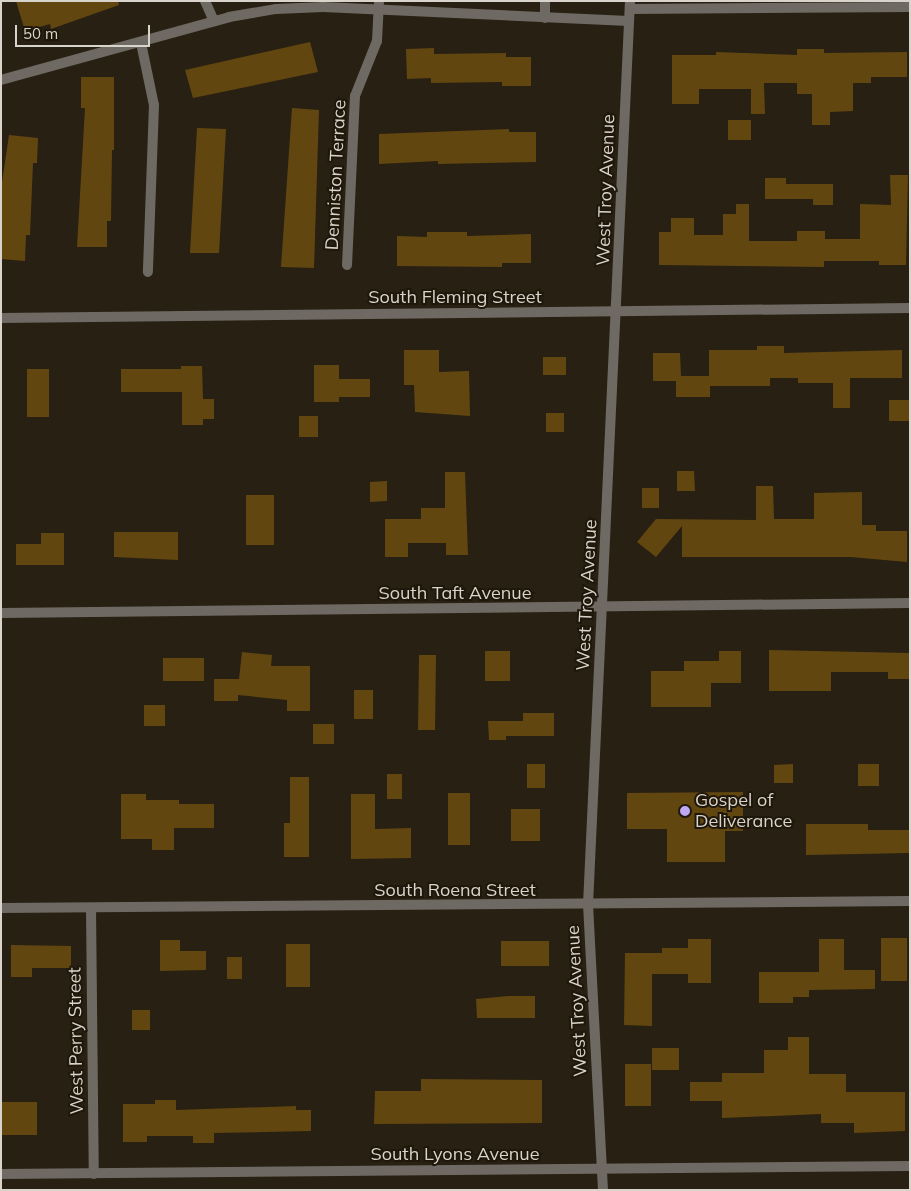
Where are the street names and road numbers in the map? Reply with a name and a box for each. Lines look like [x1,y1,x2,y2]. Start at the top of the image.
street label: Denniston Terrace [321,99,351,251]
street label: West Troy Avenue [593,114,619,266]
street label: South Fleming Street [368,286,542,308]
street label: West Troy Avenue [572,519,602,671]
street label: South Taft Avenue [378,582,532,604]
street label: South Roena Street [374,879,536,901]
street label: West Troy Avenue [562,925,592,1077]
street label: West Perry Street [64,967,88,1115]
street label: South Lyons Avenue [370,1143,540,1165]

